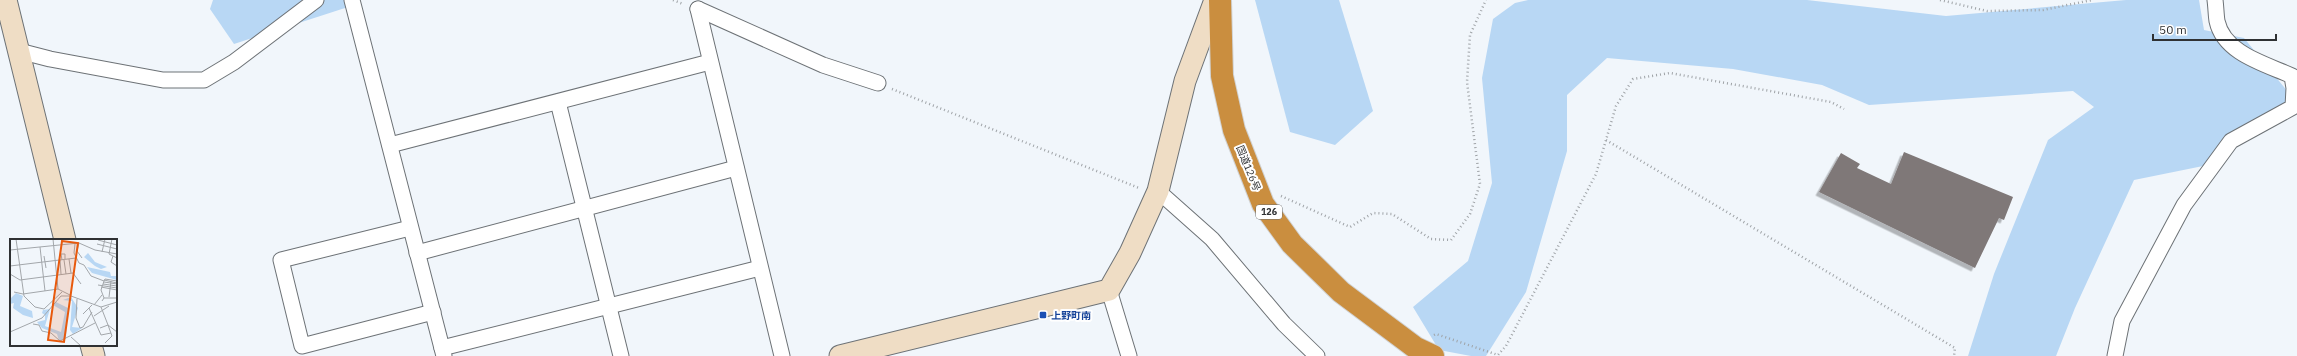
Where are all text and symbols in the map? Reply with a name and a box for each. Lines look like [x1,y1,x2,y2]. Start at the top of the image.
scale bar [2153,16,2276,42]
text: 50 m [2159,22,2187,37]
street label: 国道126号 [1234,143,1264,193]
road number: 126 [1256,205,1282,219]
inset map [10,239,117,346]
place label: 上野町南 [1051,309,1091,322]
marker: 上野町南 [1038,310,1048,320]

